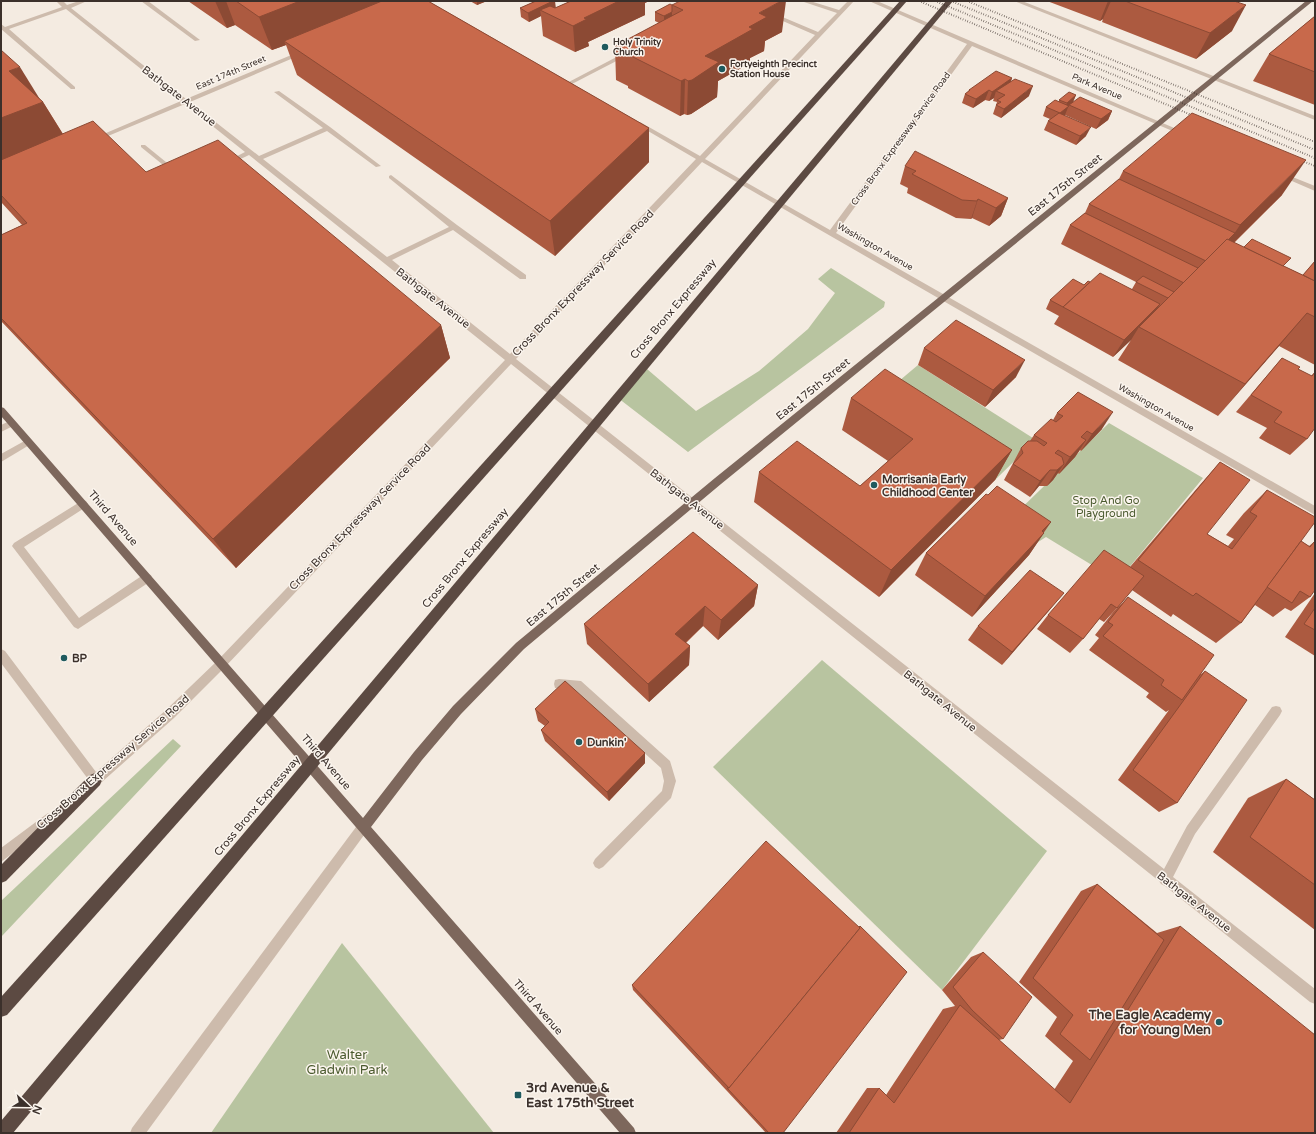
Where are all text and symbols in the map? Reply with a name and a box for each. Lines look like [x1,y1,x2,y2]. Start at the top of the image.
place label: Holy Trinity Church [613,37,661,58]
marker: Holy Trinity Church [600,42,610,52]
street label: East 174th Street [194,53,268,93]
place label: Fortyeighth Precinct Station House [730,59,818,80]
street label: Bathgate Avenue [139,63,219,129]
marker: Fortyeighth Precinct Station House [717,64,727,74]
street label: Cross Bronx Expressway Service Road [849,70,953,208]
street label: Park Avenue [1070,71,1124,103]
street label: East 175th Street [1025,151,1105,219]
street label: Cross Bronx Expressway Service Road [510,207,657,359]
street label: Washington Avenue [835,221,915,273]
street label: Cross Bronx Expressway [627,256,719,362]
street label: Bathgate Avenue [393,265,473,331]
street label: East 175th Street [773,355,853,423]
street label: Washington Avenue [1116,382,1196,434]
street label: Cross Bronx Expressway Service Road [287,441,434,593]
street label: Bathgate Avenue [647,466,727,532]
place label: Morrisania Early Childhood Center [882,473,974,499]
marker: Morrisania Early Childhood Center [869,480,879,490]
street label: Third Avenue [85,488,141,548]
park label: Stop And Go Playground [1073,494,1140,520]
street label: Cross Bronx Expressway [419,505,511,611]
street label: East 175th Street [524,561,602,629]
place label: BP [72,652,88,665]
marker: BP [59,653,69,663]
street label: Bathgate Avenue [901,668,979,734]
street label: Cross Bronx Expressway Service Road [34,692,192,832]
street label: Third Avenue [298,732,354,792]
place label: Dunkin' [587,736,627,749]
marker: Dunkin' [574,737,584,747]
street label: Cross Bronx Expressway [211,753,303,859]
street label: Bathgate Avenue [1154,869,1234,935]
street label: Third Avenue [510,977,566,1037]
place label: The Eagle Academy for Young Men [1088,1007,1211,1038]
marker: The Eagle Academy for Young Men [1214,1017,1224,1027]
park label: Walter Gladwin Park [306,1047,388,1078]
place label: 3rd Avenue & East 175th Street [526,1080,634,1111]
north arrow [8,1086,48,1126]
marker: 3rd Avenue & East 175th Street [513,1090,523,1100]
text: N [29,1103,44,1116]

